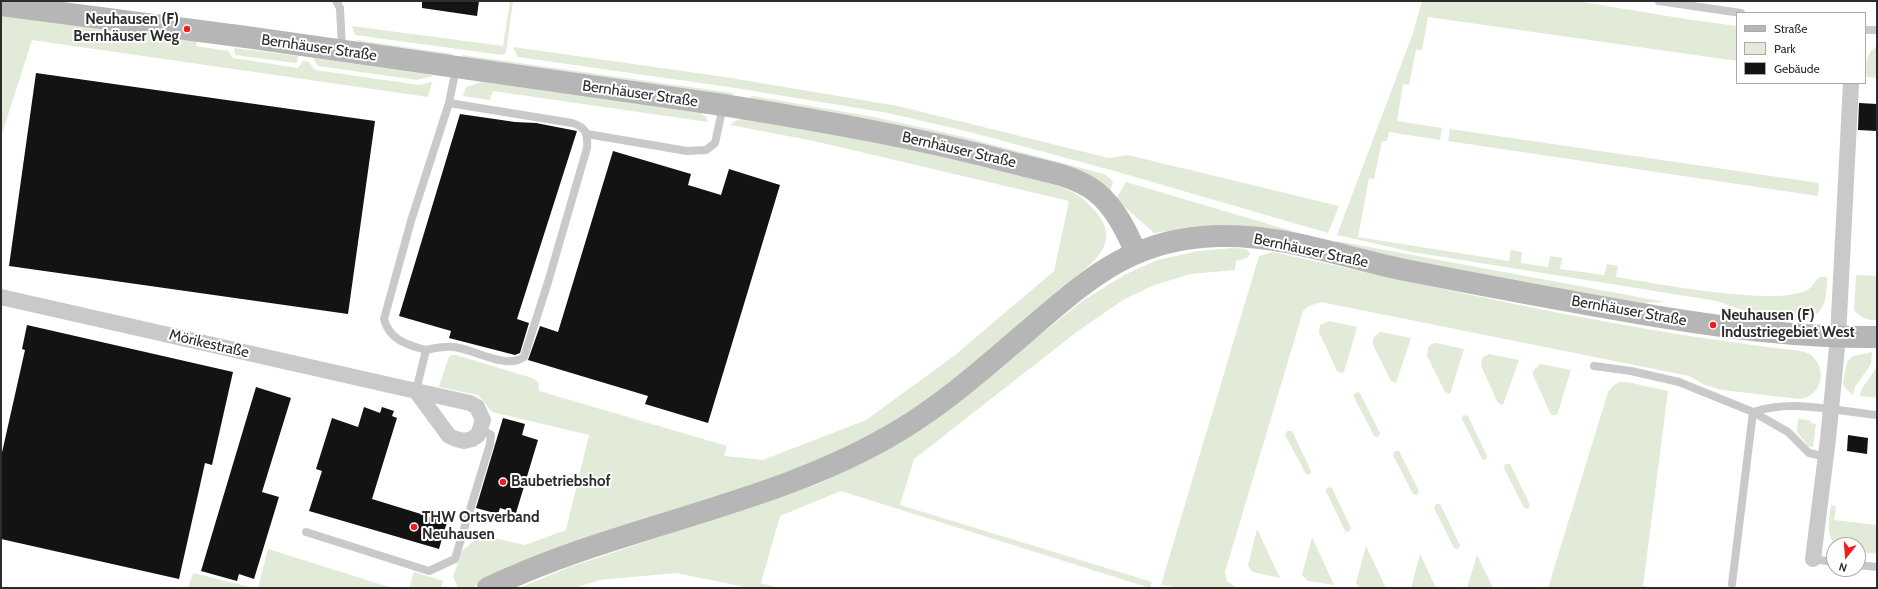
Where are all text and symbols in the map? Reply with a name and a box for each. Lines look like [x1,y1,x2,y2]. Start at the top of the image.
place label: Neuhausen (F) Bernhäuser Weg [73,11,179,46]
legend [1736,12,1866,84]
text: Straße [1774,21,1807,36]
marker: Neuhausen (F) Bernhäuser Weg [182,24,192,34]
street label: Bernhäuser Straße [260,31,378,65]
text: Park [1774,41,1796,56]
text: Gebäude [1774,61,1820,76]
street label: Bernhäuser Straße [581,77,699,111]
street label: Bernhäuser Straße [900,128,1018,172]
street label: Bernhäuser Straße [1252,230,1370,272]
street label: Bernhäuser Straße [1570,292,1688,330]
place label: Neuhausen (F) Industriegebiet West [1721,307,1855,342]
marker: Neuhausen (F) Industriegebiet West [1708,320,1718,330]
street label: Mörikestraße [167,326,251,362]
place label: Baubetriebshof [511,473,611,491]
marker: Baubetriebshof [498,477,508,487]
place label: THW Ortsverband Neuhausen [422,509,540,544]
marker: THW Ortsverband Neuhausen [409,522,419,532]
north arrow [1826,537,1866,577]
text: N [1837,560,1849,575]

